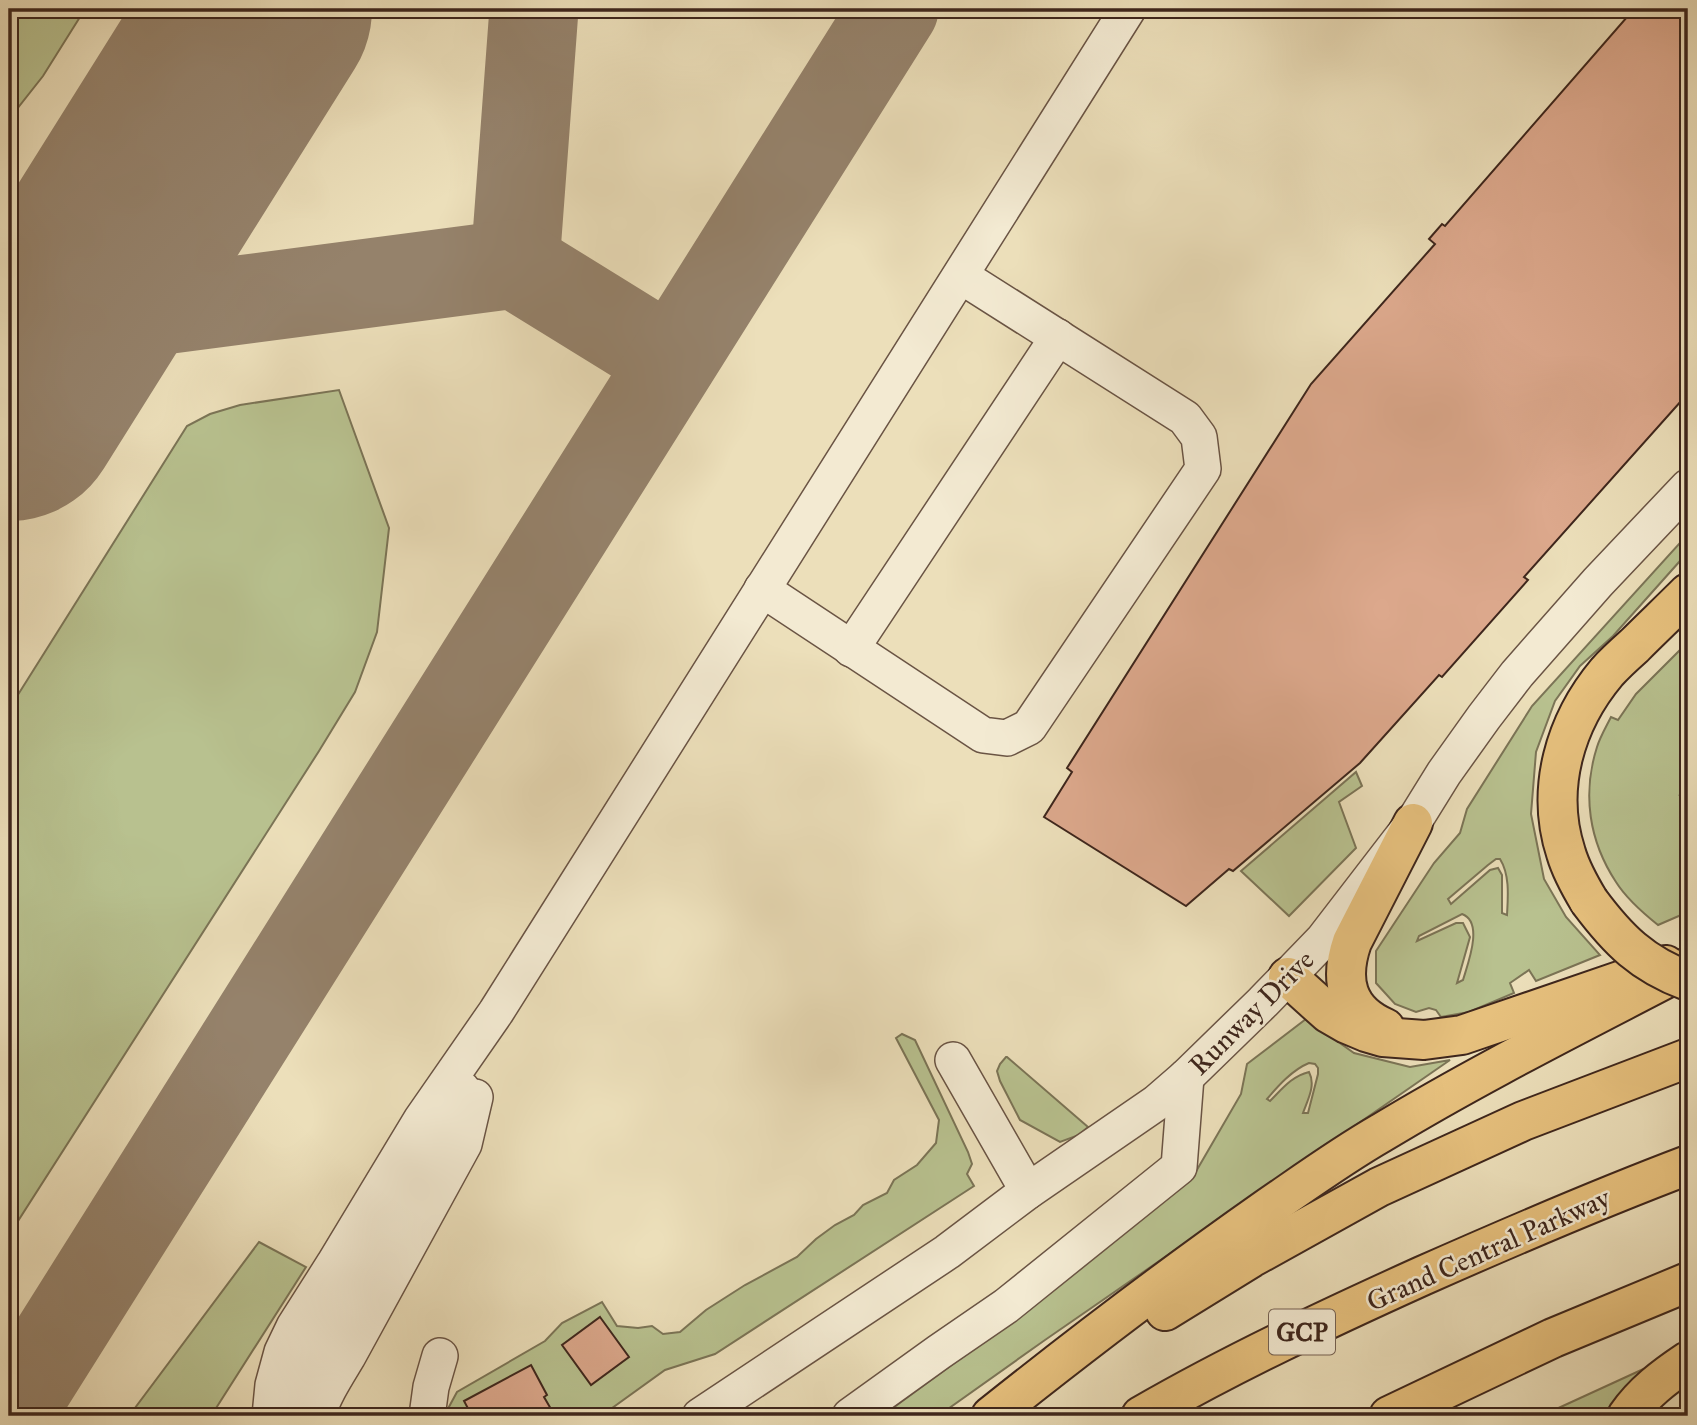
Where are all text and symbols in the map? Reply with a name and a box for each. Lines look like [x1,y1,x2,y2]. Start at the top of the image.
street label: Runway Drive [1181,942,1321,1082]
street label: Grand Central Parkway [1361,1180,1616,1319]
road number: GCP [1269,1310,1335,1354]

